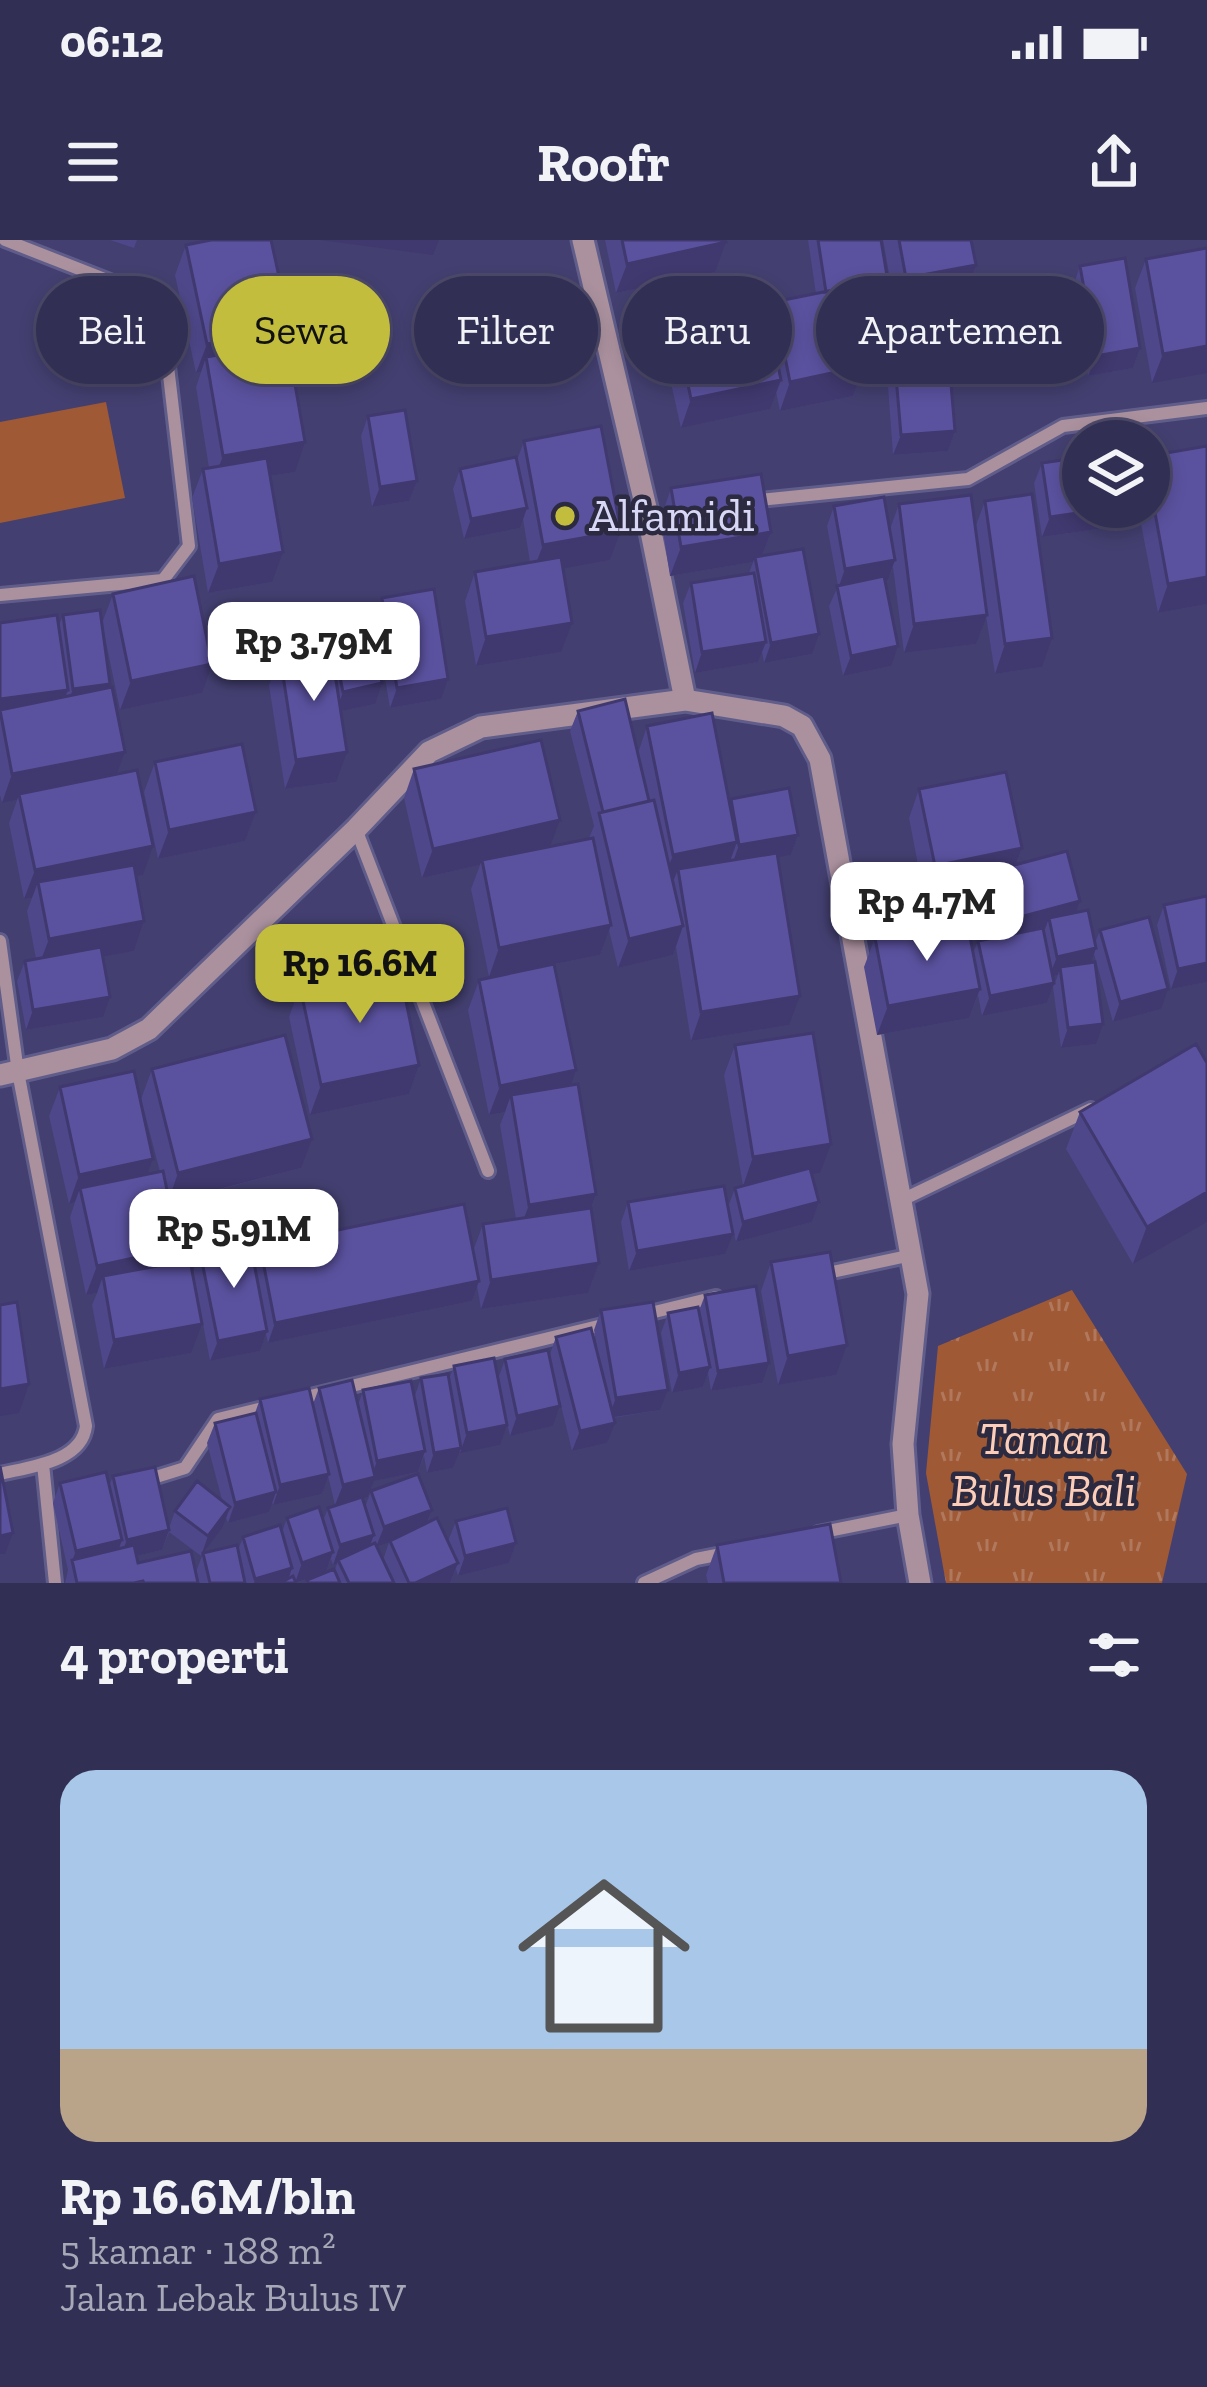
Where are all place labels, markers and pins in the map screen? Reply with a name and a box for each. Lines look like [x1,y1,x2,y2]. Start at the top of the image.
place label: Alfamidi [589,489,755,543]
marker: Alfamidi [552,503,578,529]
pin: Rp 3.79M [190,602,438,704]
pin: Rp 4.7M [816,862,1038,964]
pin: Rp 16.6M [236,924,484,1026]
pin: Rp 5.91M [110,1189,358,1291]

